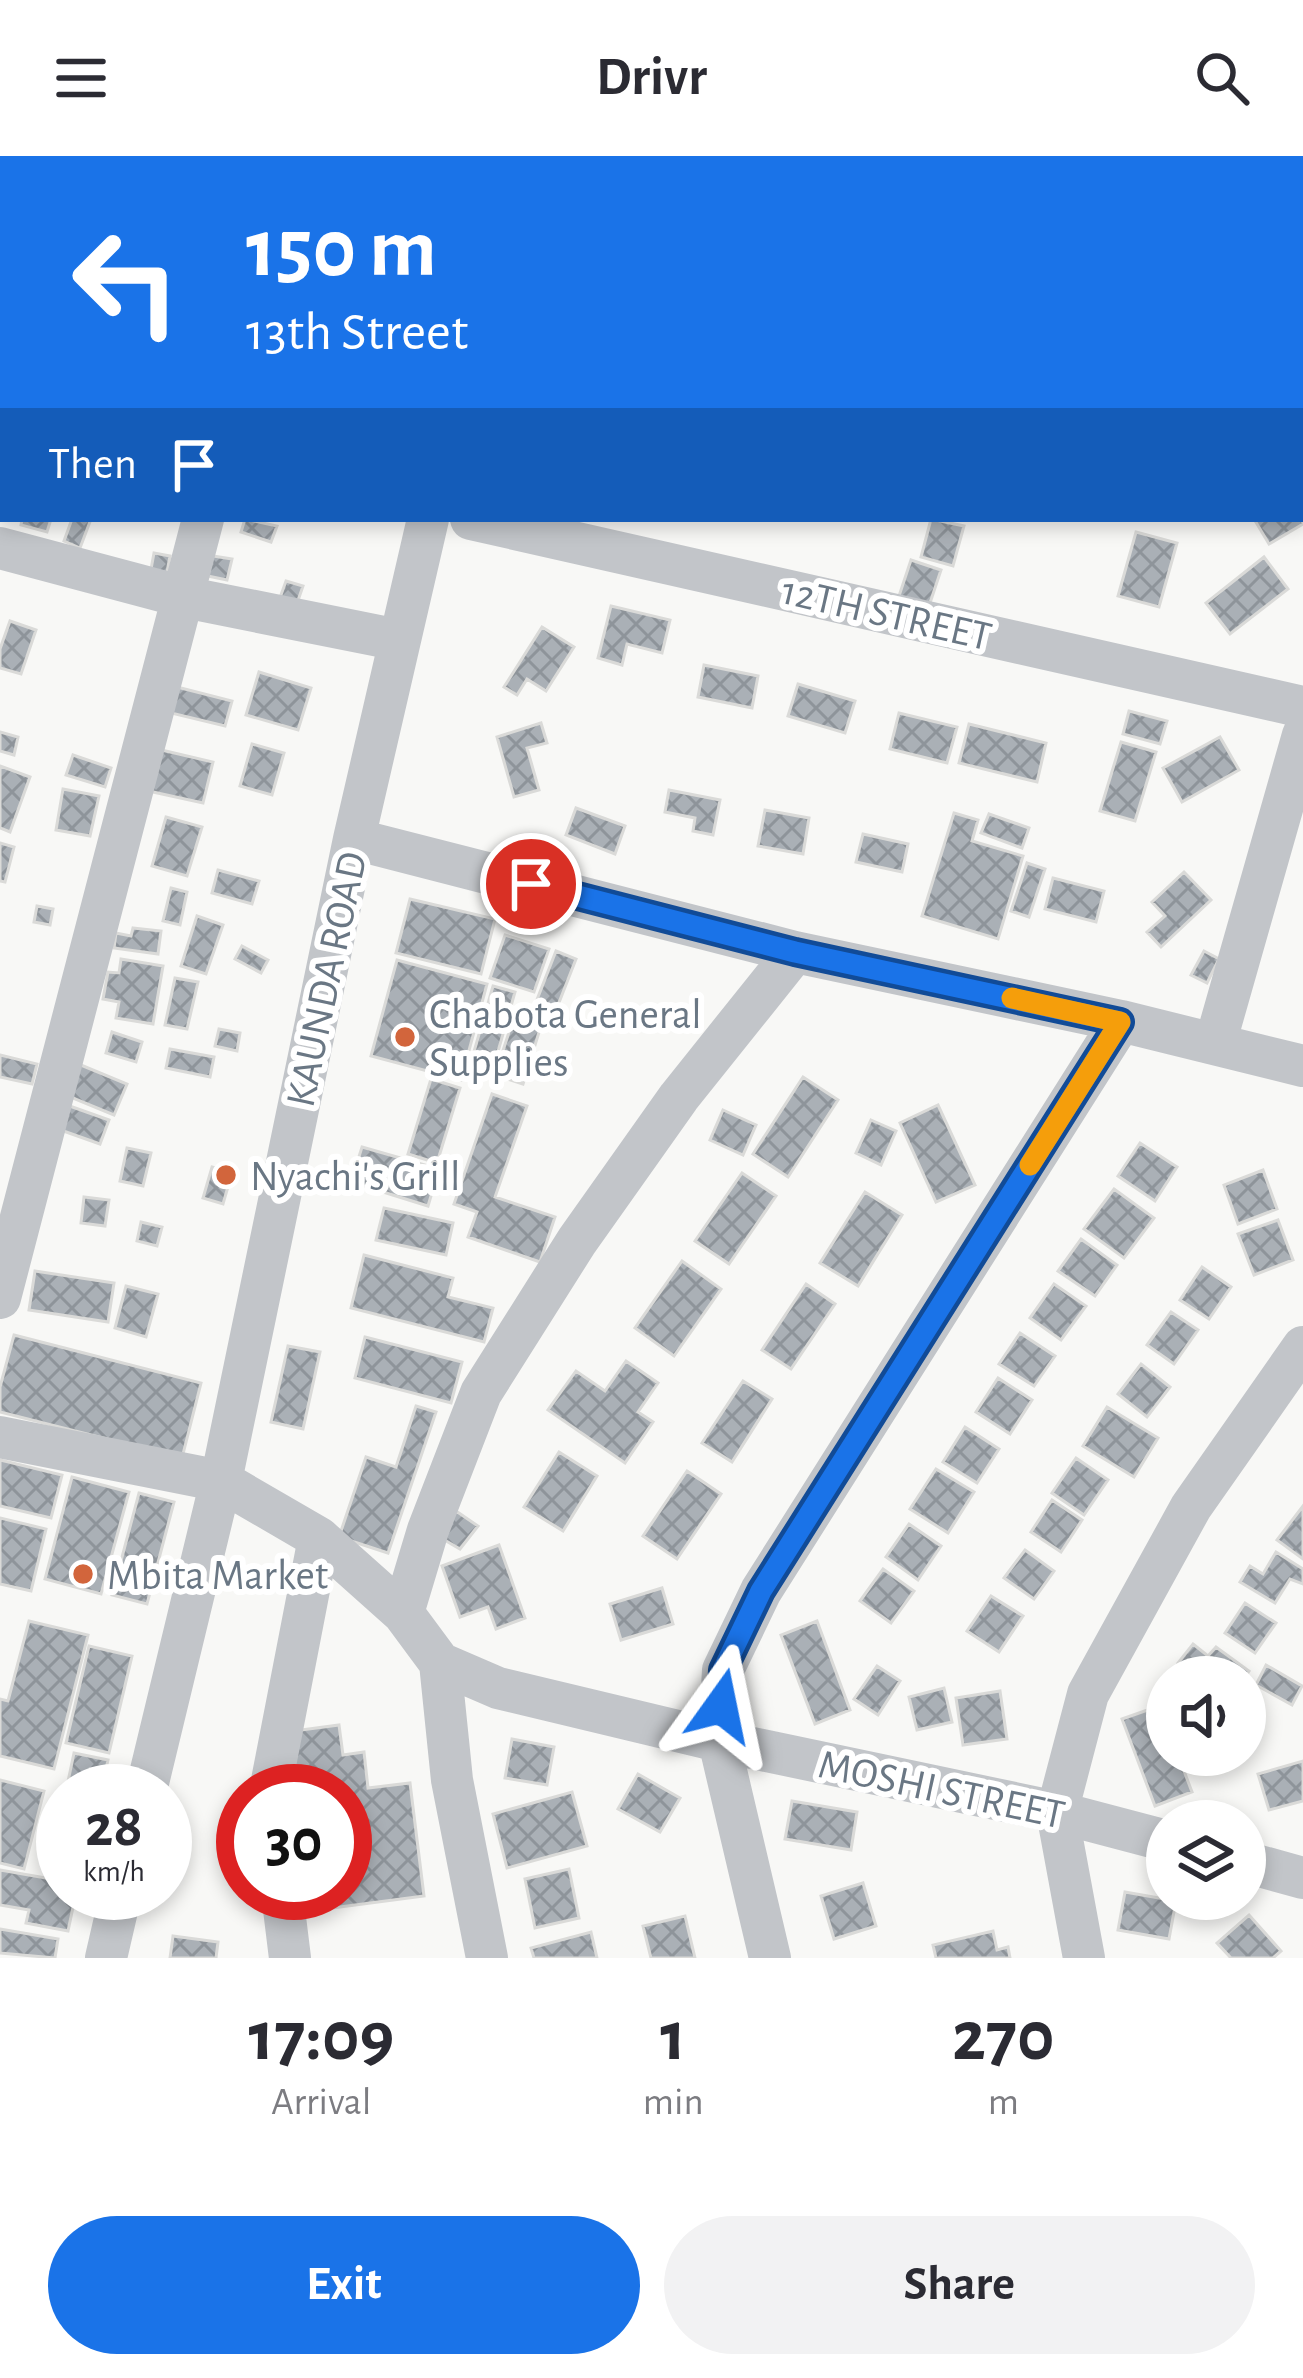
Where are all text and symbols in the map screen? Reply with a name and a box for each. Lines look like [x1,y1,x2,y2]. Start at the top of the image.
icon: menu [48,45,114,111]
icon: search [1189,45,1255,111]
text: Drivr [596,51,707,105]
icon: left [48,204,204,360]
text: 150 m [246,208,437,292]
text: 13th Street [246,306,468,360]
icon: arrive [161,432,227,498]
text: Then [48,442,137,487]
street label: 12TH STREET [778,569,995,658]
pin [480,833,582,935]
street label: KAUNDA ROAD [279,848,374,1111]
icon: arrive [498,851,564,917]
place label: Chabota General Supplies [429,994,702,1084]
marker: Chabota General Supplies [392,1024,418,1050]
place label: Nyachi's Grill [250,1156,460,1198]
marker: Nyachi's Grill [213,1162,239,1188]
place label: Mbita Market [107,1555,328,1597]
marker: Mbita Market [70,1561,96,1587]
position arrow [658,1643,784,1769]
map controls [1146,1656,1266,1920]
button: sound [1146,1656,1266,1776]
street label: MOSHI STREET [815,1743,1069,1837]
speed limit sign: 30 [216,1764,372,1920]
text: 28 [85,1797,143,1857]
button: layers [1146,1800,1266,1920]
text: km/h [83,1857,145,1887]
text: 17:09 [248,2001,394,2073]
text: 1 [660,2001,686,2073]
text: 270 [952,2001,1055,2073]
text: Arrival [271,2083,372,2122]
text: min [643,2083,704,2122]
text: m [988,2083,1019,2122]
button: Exit [48,2216,640,2354]
button: Share [664,2216,1255,2354]

